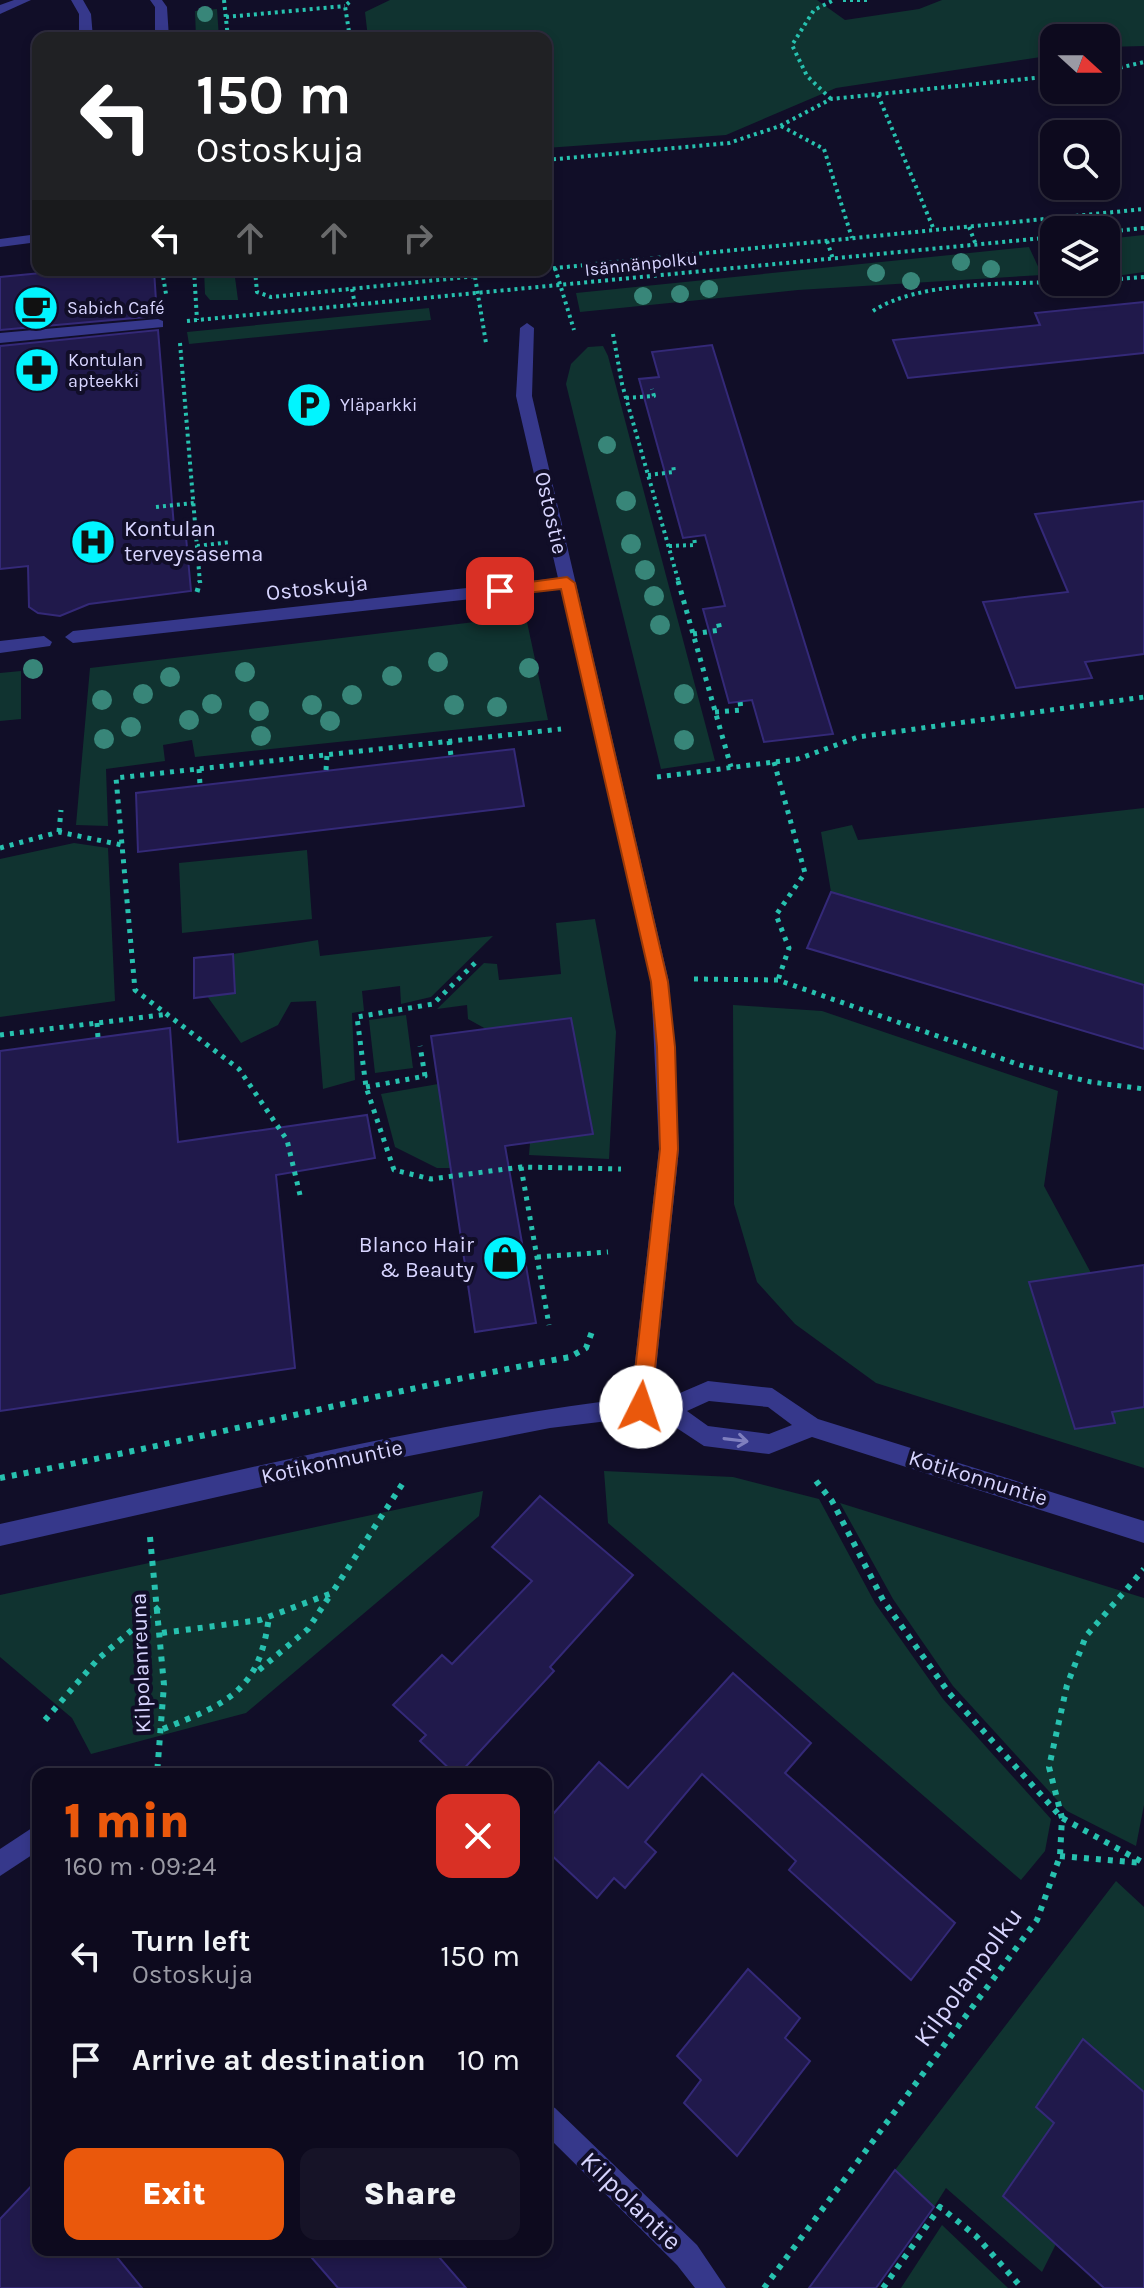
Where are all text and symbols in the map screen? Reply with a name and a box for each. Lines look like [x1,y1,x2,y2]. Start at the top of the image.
north arrow [1040,24,1120,104]
map controls [1040,24,1120,296]
text: 150 m [196,62,351,127]
icon: left [64,64,168,168]
button: search [1040,120,1120,200]
text: Ostoskuja [196,129,363,171]
icon: left [144,216,188,260]
icon: ahead [228,216,272,260]
icon: ahead [312,216,356,260]
icon: right [396,216,440,260]
button: layers [1040,216,1120,296]
street label: Isännänpolku [583,247,699,281]
cafe icon: Sabich Café [12,284,60,332]
place label: Sabich Café [67,297,165,319]
pharmacy icon: Kontulan apteekki [13,346,61,394]
place label: Kontulan apteekki [68,349,143,392]
parking icon: Yläparkki [285,381,333,429]
place label: Yläparkki [340,394,417,416]
street label: Ostostie [529,469,573,557]
place label: Kontulan terveysasema [124,516,263,567]
hospital icon: Kontulan terveysasema [69,518,117,566]
pin [466,557,534,625]
icon: arrive [478,569,522,613]
street label: Ostoskuja [265,570,369,606]
place label: Blanco Hair & Beauty [359,1232,474,1283]
shop icon: Blanco Hair & Beauty [481,1234,529,1282]
position arrow [599,1365,683,1449]
one-way arrow [722,1433,748,1448]
street label: Kotikonnuntie [259,1434,405,1490]
street label: Kotikonnuntie [905,1445,1051,1511]
street label: Kilpolanreuna [126,1592,156,1734]
text: 1 min [64,1793,190,1849]
button: close [436,1794,520,1878]
text: 160 m · 09:24 [64,1851,217,1882]
street label: Kilpolanpolku [907,1901,1029,2053]
text: Turn left [132,1923,250,1959]
icon: left [64,1934,108,1978]
text: 150 m [440,1938,520,1974]
text: Ostoskuja [132,1959,253,1990]
icon: arrive [64,2038,108,2082]
text: Arrive at destination [132,2042,426,2078]
text: 10 m [457,2042,520,2078]
street label: Kilpolantie [574,2145,688,2257]
button: Exit [64,2148,284,2240]
button: Share [300,2148,520,2240]

